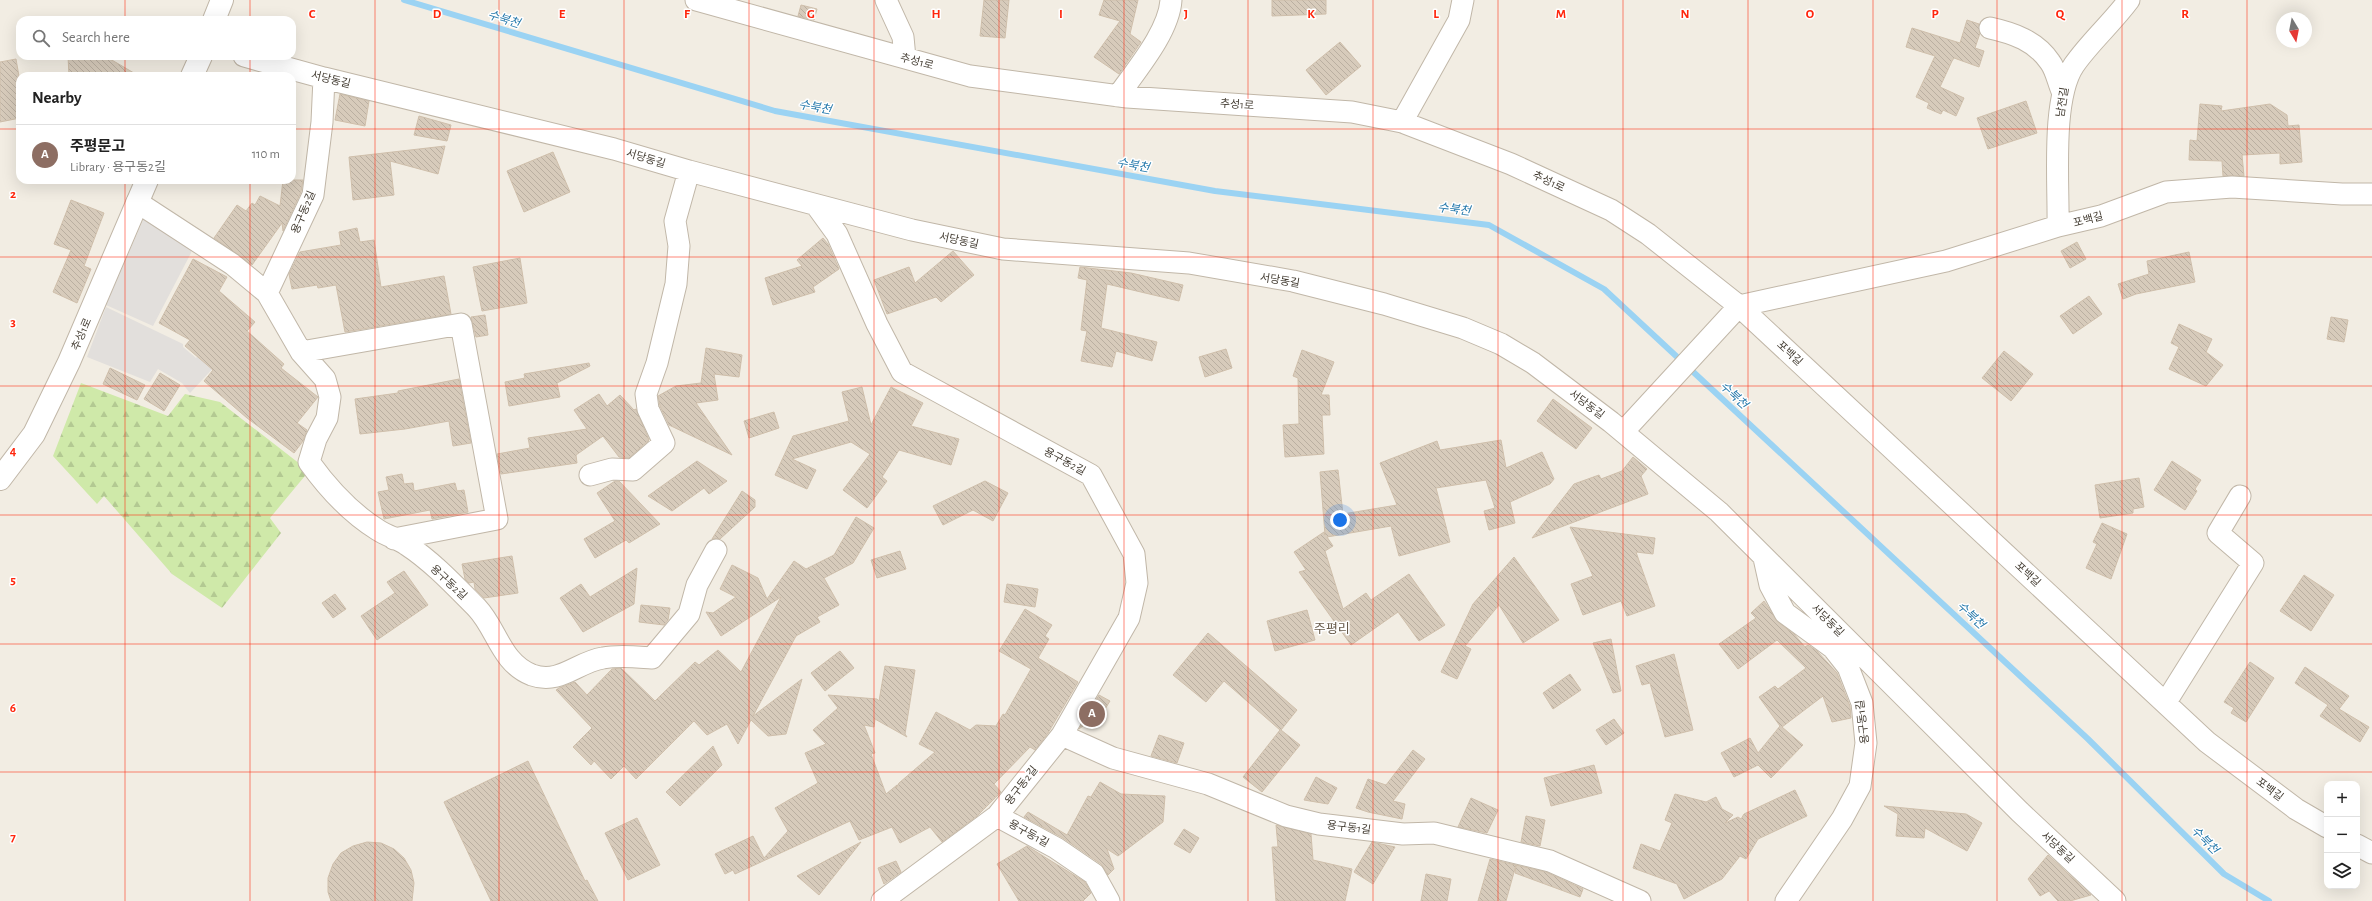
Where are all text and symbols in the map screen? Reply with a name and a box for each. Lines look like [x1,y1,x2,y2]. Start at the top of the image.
text: C [309,8,316,21]
text: D [433,8,442,21]
water label: 수북천 [486,8,523,30]
text: E [559,8,566,21]
text: F [684,8,691,21]
text: G [807,8,815,21]
text: H [931,8,941,21]
text: I [1059,8,1063,21]
text: J [1184,8,1188,21]
text: K [1307,8,1315,21]
text: L [1433,8,1439,21]
text: M [1556,8,1566,21]
text: N [1680,8,1690,21]
text: O [1806,8,1815,21]
text: P [1931,8,1939,21]
text: Q [2056,8,2066,21]
text: R [2181,8,2189,21]
north arrow [2276,12,2312,48]
search box [16,16,296,60]
icon: search [30,27,52,49]
text: Search here [62,30,130,45]
street label: 추성1로 [899,52,935,71]
street label: 서당동길 [310,69,352,90]
street label: 남전길 [2055,86,2070,118]
text: Nearby [32,89,82,106]
water label: 수북천 [798,98,834,116]
street label: 추성1로 [1220,98,1254,111]
text: 주평문고 [70,139,125,154]
street label: 서당동길 [625,147,667,170]
text: A [41,148,49,161]
text: 110 m [252,148,280,161]
water label: 수북천 [1116,156,1152,174]
text: Library · 용구동2길 [70,161,166,174]
street label: 추성1로 [1531,169,1567,194]
text: 2 [10,188,16,201]
street label: 용구동2길 [290,189,317,235]
water label: 수북천 [1437,201,1473,217]
street label: 포백길 [2072,210,2104,229]
street label: 서당동길 [938,231,980,250]
street label: 서당동길 [1259,272,1301,289]
text: 3 [10,316,16,329]
street label: 추성1로 [70,316,93,352]
street label: 포백길 [1775,339,1805,368]
water label: 수북천 [1718,379,1752,412]
street label: 서당동길 [1567,388,1606,421]
text: 4 [10,445,17,458]
street label: 용구동2길 [1042,446,1087,477]
your location [1330,510,1350,530]
street label: 포백길 [2013,560,2043,589]
street label: 용구동2길 [428,563,469,602]
text: 5 [10,574,16,587]
water label: 수북천 [1955,599,1989,632]
street label: 서당동길 [1809,602,1846,639]
district label: 주평리 [1314,622,1350,636]
pin: A [1079,699,1105,729]
street label: 용구동1길 [1854,699,1871,745]
text: 6 [10,702,16,715]
street label: 용구동2길 [1003,764,1040,807]
street label: 포백길 [2254,776,2285,803]
map controls [2324,781,2360,889]
button: + [2324,781,2360,817]
button: − [2324,817,2360,853]
street label: 용구동1길 [1007,818,1051,849]
street label: 용구동1길 [1326,819,1372,836]
water label: 수북천 [2189,824,2222,857]
street label: 서당동길 [2039,830,2076,865]
text: 7 [10,831,16,844]
button: layers [2324,853,2360,889]

